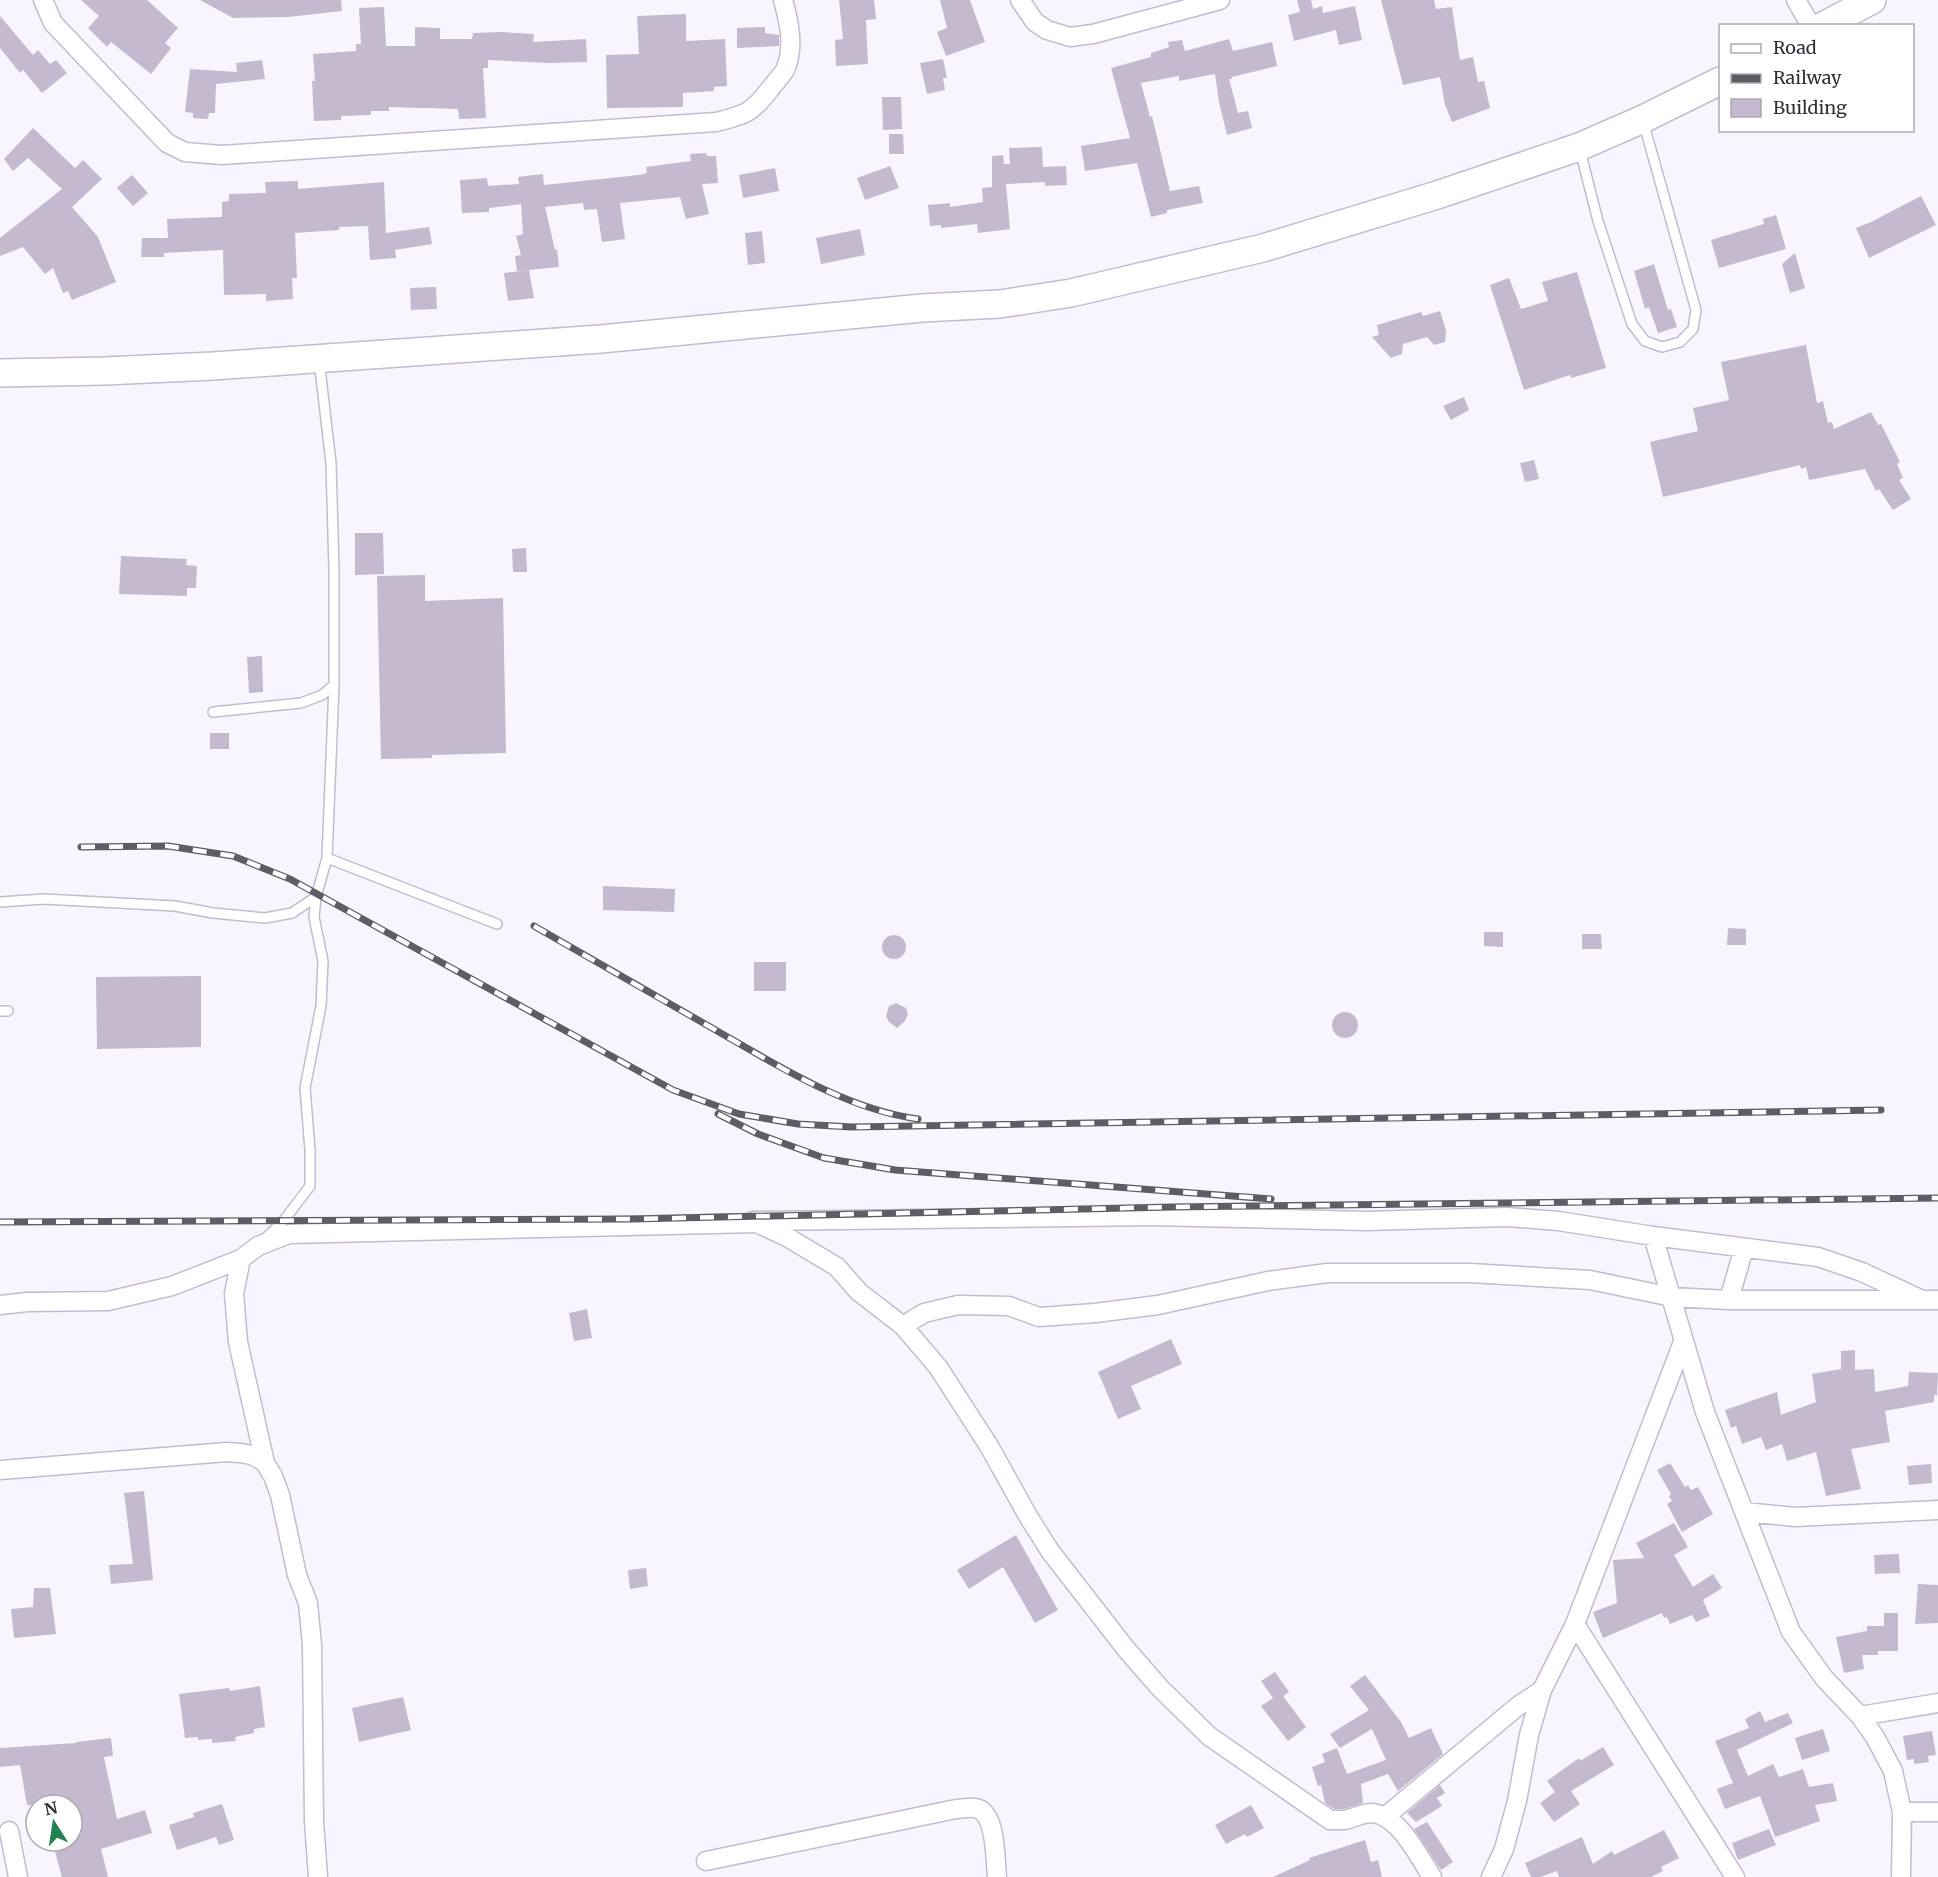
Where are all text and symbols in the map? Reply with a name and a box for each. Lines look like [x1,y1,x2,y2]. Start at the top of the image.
legend [1719,24,1914,132]
text: Road [1773,36,1817,59]
text: Railway [1773,66,1842,89]
text: Building [1773,96,1847,119]
north arrow [24,1793,84,1853]
text: N [43,1797,59,1819]

